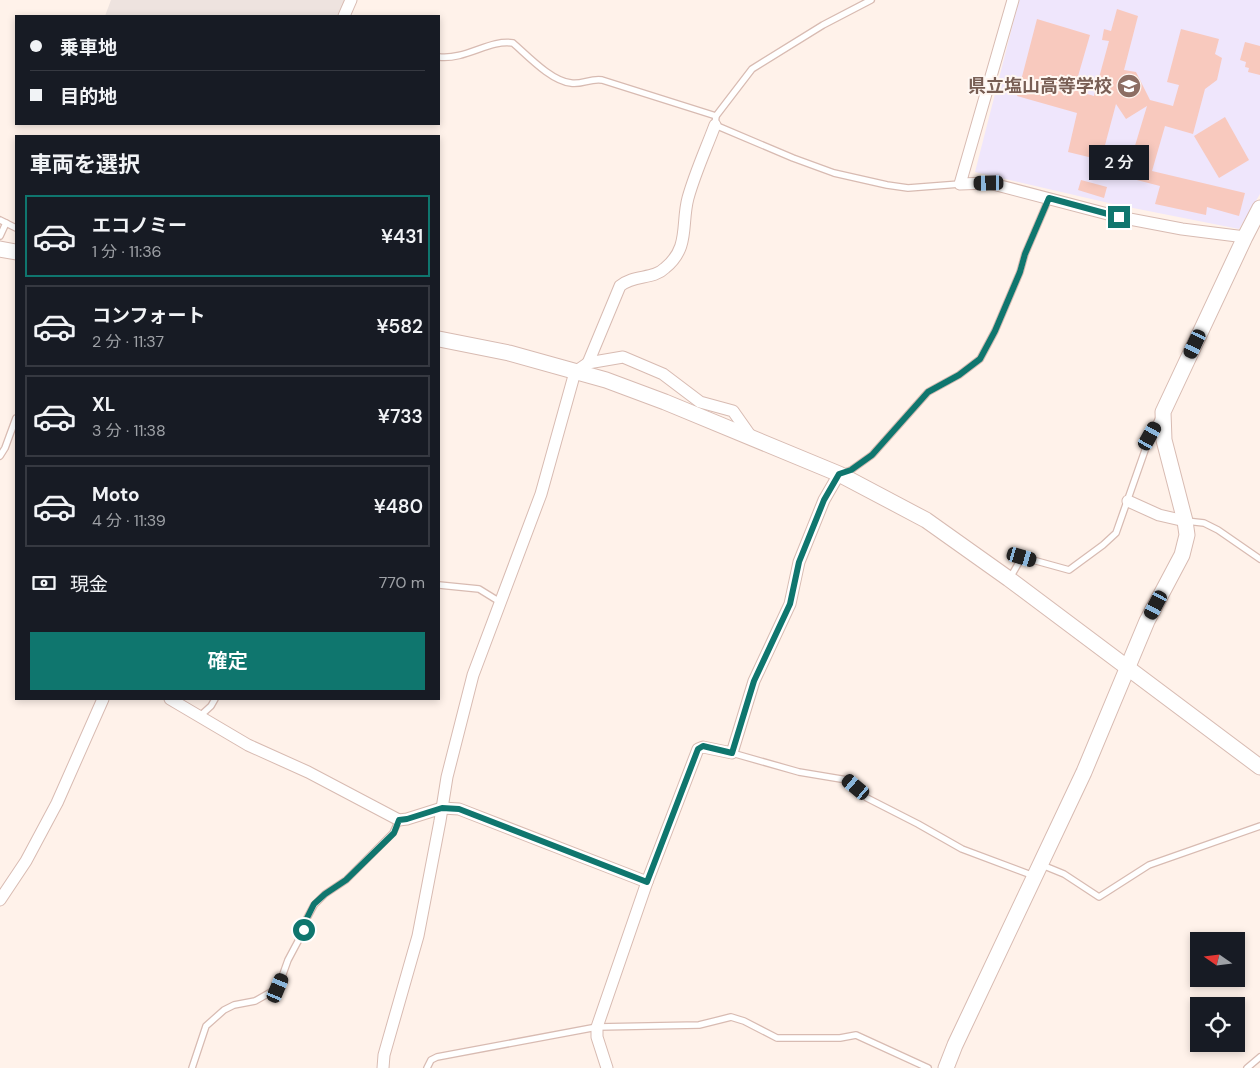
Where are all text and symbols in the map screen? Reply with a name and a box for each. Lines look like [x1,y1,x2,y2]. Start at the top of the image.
text: 乗車地 [60,35,117,60]
school or university icon: 県立塩山高等学校 [1116,73,1142,99]
place label: 県立塩山高等学校 [968,74,1112,98]
text: 目的地 [60,84,117,109]
callout: 2 分 [1089,144,1149,180]
text: 車両を選択 [30,150,140,179]
text: 2 分 [1104,152,1134,173]
car [973,175,1004,191]
route end [1108,206,1130,228]
text: エコノミー [92,213,187,238]
icon: car [32,214,77,259]
text: ¥431 [381,224,423,249]
text: 1 分 · 11:36 [92,241,162,262]
text: コンフォート [92,303,205,328]
icon: car [32,304,77,349]
text: ¥582 [377,314,423,339]
car [1181,327,1208,361]
text: 2 分 · 11:37 [92,331,164,352]
text: XL [92,392,115,417]
icon: car [32,394,77,439]
text: ¥733 [378,404,423,429]
car [1136,419,1163,453]
text: 3 分 · 11:38 [92,420,166,441]
text: Moto [92,482,140,507]
icon: car [32,484,77,529]
text: ¥480 [374,494,423,519]
text: 4 分 · 11:39 [92,510,166,531]
car [1005,546,1038,568]
icon: cash [30,569,58,597]
text: 現金 [70,572,108,597]
text: 770 m [379,572,425,593]
car [1142,588,1169,622]
button: 確定 [30,632,425,690]
car [839,772,872,802]
route start [293,919,315,941]
north arrow [1190,932,1245,988]
map controls [1190,932,1245,1052]
car [265,971,290,1005]
button: locate [1190,997,1245,1052]

